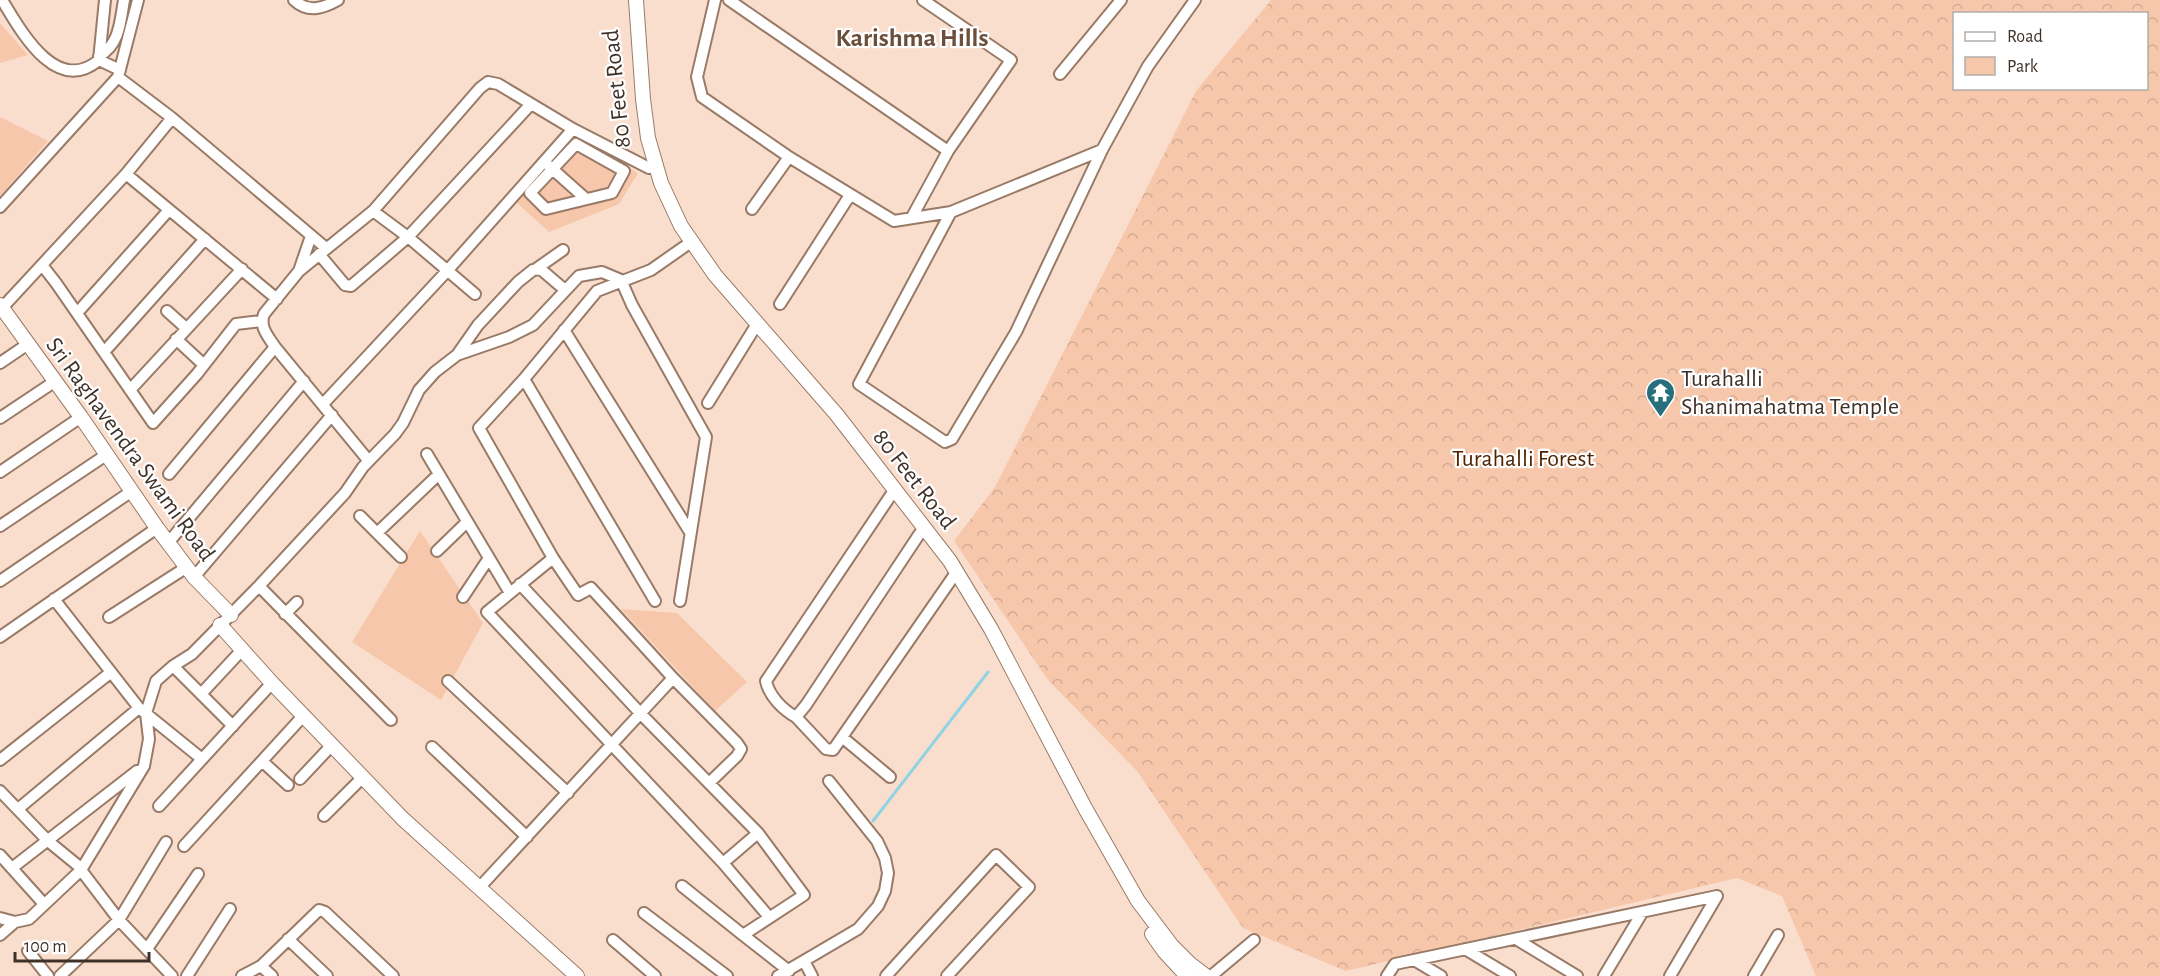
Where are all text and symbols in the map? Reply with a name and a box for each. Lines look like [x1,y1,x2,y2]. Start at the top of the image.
legend [1953,12,2148,90]
district label: Karishma Hills [836,25,988,51]
street label: 80 Feet Road [599,28,635,149]
text: Road [2007,28,2043,46]
text: Park [2007,58,2039,76]
street label: Sri Raghavendra Swami Road [41,333,219,566]
place label: Turahalli Shanimahatma Temple [1681,367,1899,419]
temple icon: Turahalli Shanimahatma Temple [1644,376,1676,418]
street label: 80 Feet Road [868,425,960,534]
park label: Turahalli Forest [1452,447,1594,471]
scale bar [15,925,148,963]
text: 100 m [24,938,67,956]

